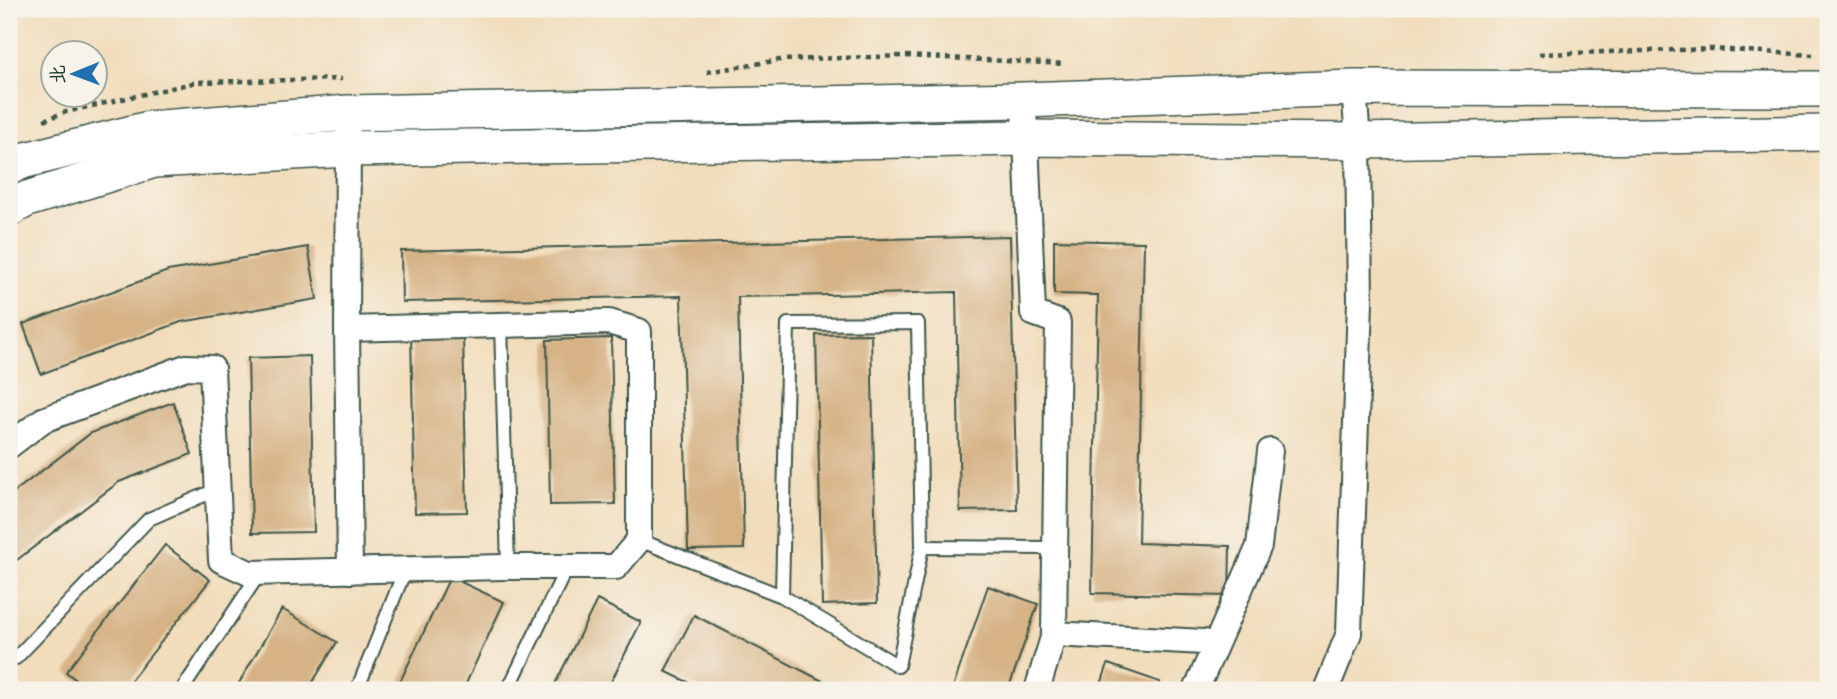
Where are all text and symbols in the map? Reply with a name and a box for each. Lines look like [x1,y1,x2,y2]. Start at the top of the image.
north arrow [38,38,108,108]
text: 北 [44,65,70,84]

